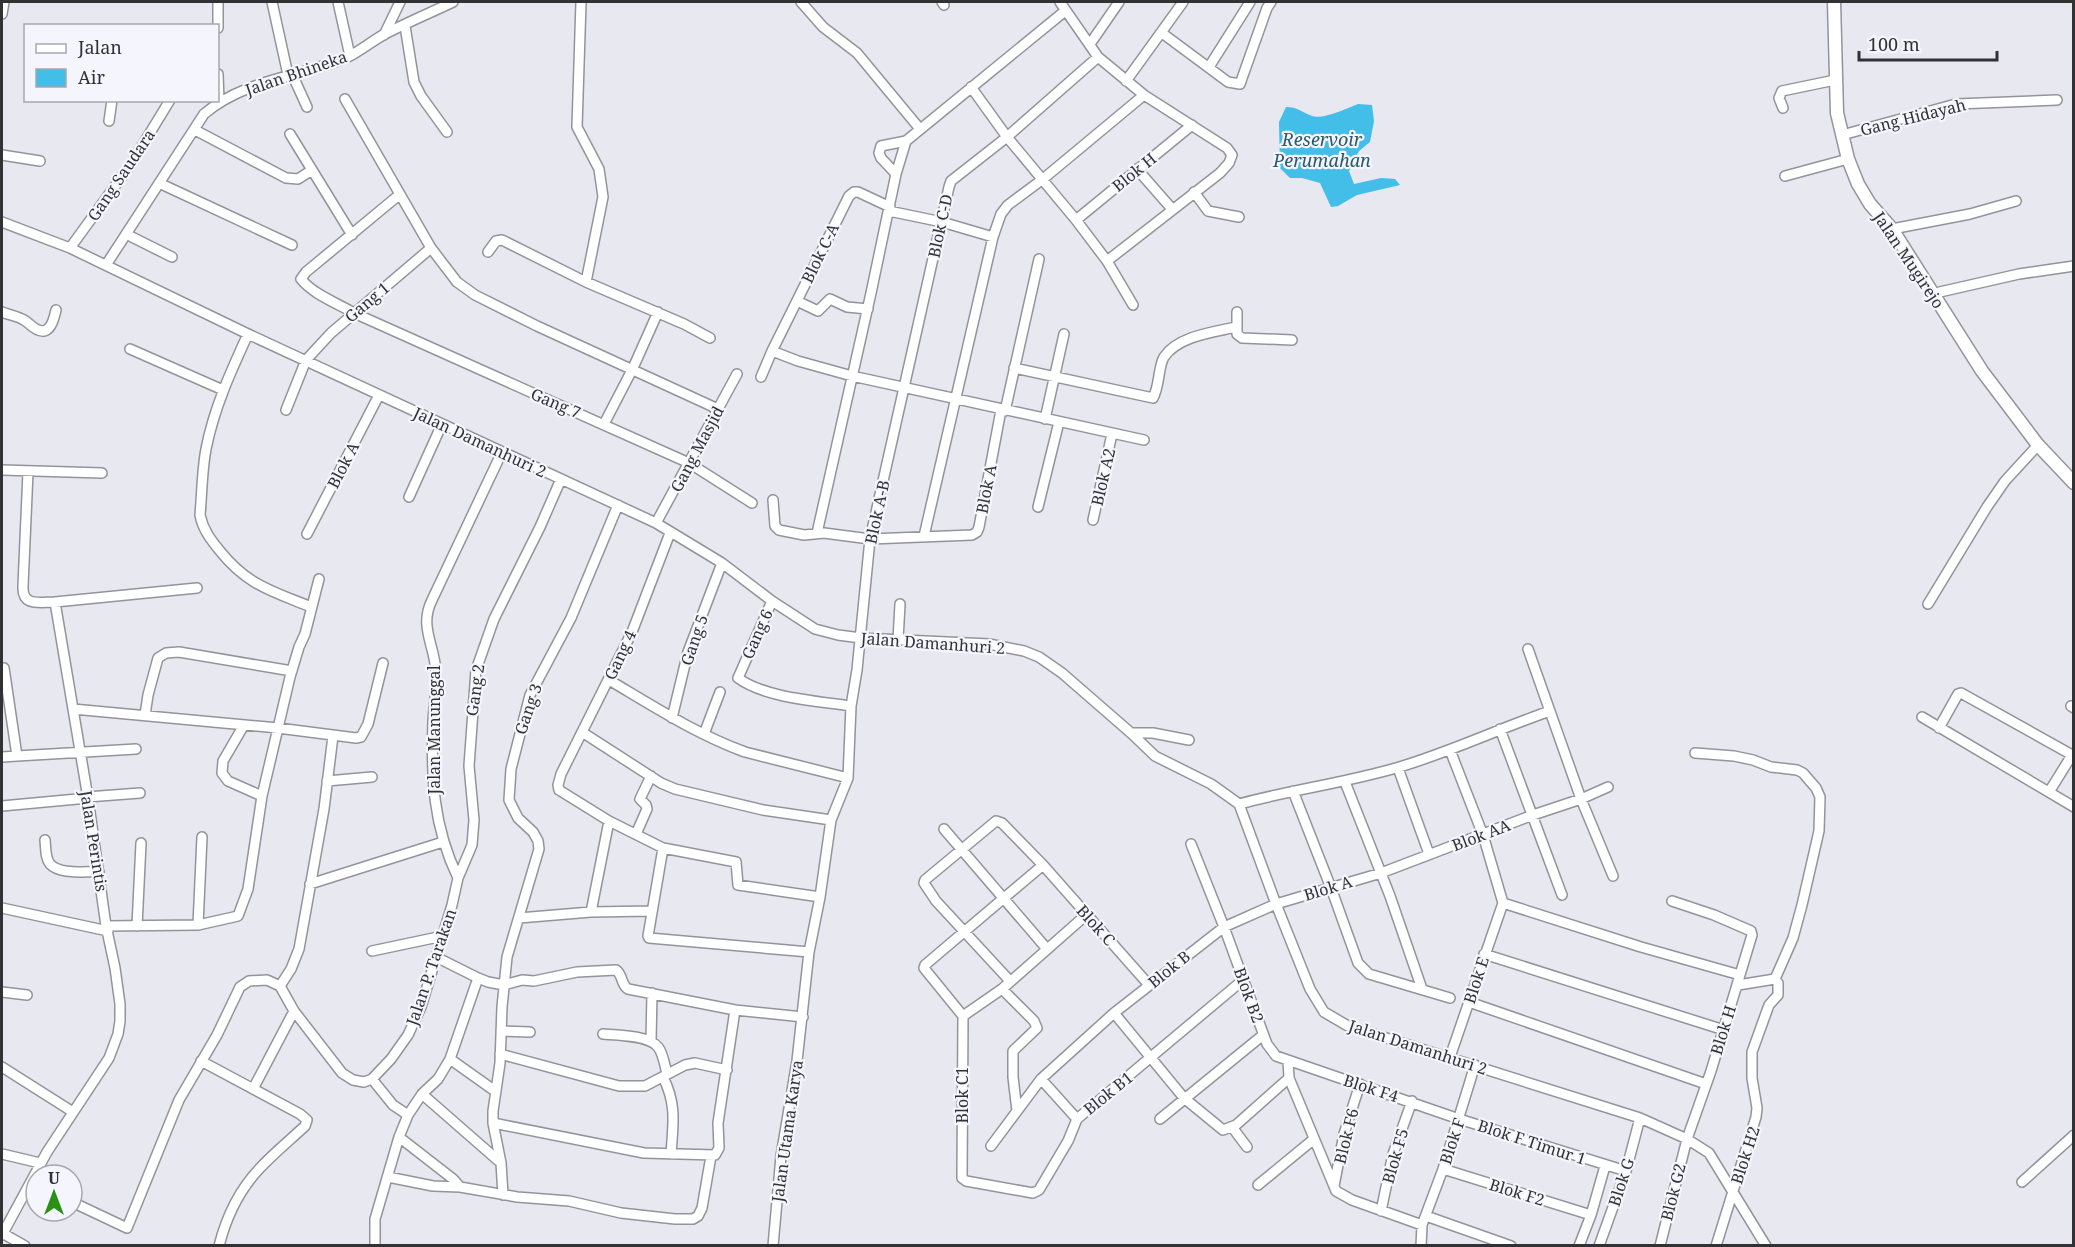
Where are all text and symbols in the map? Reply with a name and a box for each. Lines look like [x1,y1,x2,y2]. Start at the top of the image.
legend [24,24,219,102]
scale bar [1859,24,1997,62]
text: 100 m [1868,32,1920,56]
text: Jalan [77,35,122,59]
street label: Jalan Bhineka [241,45,350,101]
text: Air [78,65,105,89]
street label: Gang Hidayah [1858,93,1968,141]
street label: Gang Saudara [82,125,160,225]
water label: Reservoir Perumahan [1272,127,1371,172]
street label: Blok H [1107,147,1161,197]
street label: Blok C-D [923,192,957,260]
street label: Jalan Mugirejo [1868,207,1949,313]
street label: Blok C-A [796,219,844,287]
street label: Gang 1 [340,277,394,327]
street label: Gang 7 [528,383,584,423]
street label: Jalan Damanhuri 2 [409,401,550,482]
street label: Gang Masjid [665,402,729,496]
street label: Blok A [322,437,364,492]
street label: Blok A2 [1086,446,1120,508]
street label: Blok A [970,462,1002,515]
street label: Blok A-B [859,478,895,546]
street label: Gang 6 [736,606,778,662]
street label: Gang 5 [675,612,713,668]
street label: Gang 4 [599,627,641,683]
street label: Jalan Damanhuri 2 [859,627,1006,659]
street label: Gang 2 [460,662,490,718]
street label: Jalan Manunggal [423,665,445,796]
street label: Gang 3 [509,681,547,737]
street label: Jalan Perintis [75,788,113,893]
street label: Blok AA [1449,814,1514,856]
street label: Blok A [1301,870,1356,906]
street label: Blok C [1072,900,1120,950]
street label: Jalan P. Tarakan [400,906,461,1029]
street label: Blok B [1143,945,1195,993]
street label: Blok E [1458,954,1494,1006]
street label: Blok B2 [1229,964,1269,1026]
street label: Blok H [1705,1002,1741,1058]
street label: Jalan Damanhuri 2 [1345,1014,1490,1080]
street label: Jalan Utama Karya [766,1058,808,1205]
street label: Blok B1 [1079,1066,1137,1120]
street label: Blok C1 [951,1067,973,1123]
street label: Blok F4 [1341,1069,1401,1107]
street label: Blok F6 [1328,1106,1364,1166]
street label: Blok F Timur 1 [1475,1114,1589,1170]
street label: Blok F [1434,1115,1470,1167]
street label: Blok H2 [1725,1123,1765,1187]
street label: Blok F5 [1377,1126,1413,1186]
street label: Blok G [1603,1154,1639,1209]
street label: Blok G2 [1655,1161,1691,1223]
north arrow [24,1163,84,1223]
text: U [48,1167,60,1189]
street label: Blok F2 [1487,1173,1547,1211]

